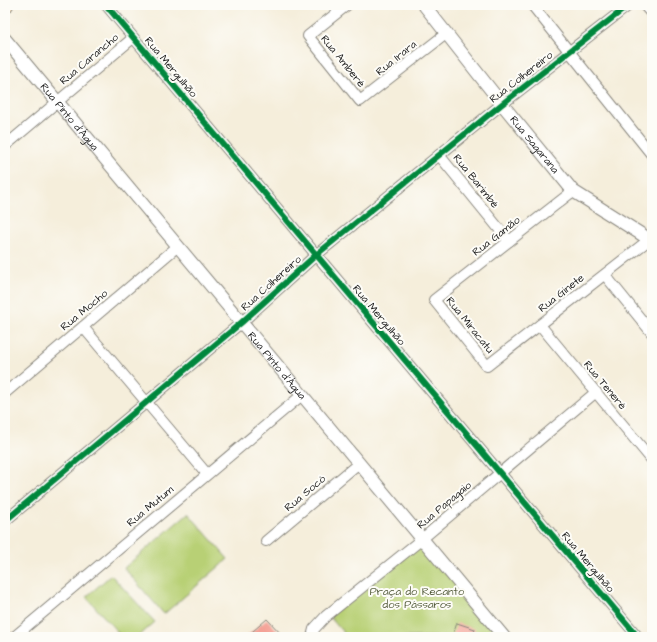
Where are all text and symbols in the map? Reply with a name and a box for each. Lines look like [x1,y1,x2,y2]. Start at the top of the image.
street label: Rua Carancho [56,29,122,88]
street label: Rua Amberé [317,32,369,90]
street label: Rua Mergulhão [140,34,201,102]
street label: Rua Irara [372,37,420,79]
street label: Rua Colhereiro [486,47,556,106]
street label: Rua Pinto d'Água [37,79,103,154]
street label: Rua Sagarana [507,112,563,177]
street label: Rua Barimbé [450,151,502,211]
street label: Rua Gamão [469,212,524,259]
street label: Rua Colhereiro [238,251,305,314]
street label: Rua Ginete [535,270,587,316]
street label: Rua Mergulhão [348,282,409,350]
street label: Rua Mocho [57,285,111,334]
street label: Rua Miracatu [443,294,498,357]
street label: Rua Pinto d'Água [245,328,310,403]
street label: Rua Teneré [580,357,630,413]
street label: Rua Socó [281,471,330,515]
street label: Rua Papagaio [414,477,476,533]
street label: Rua Mutum [123,482,177,530]
street label: Rua Mergulhão [557,529,618,597]
park label: Praça do Recanto dos Pássaros [370,584,465,612]

